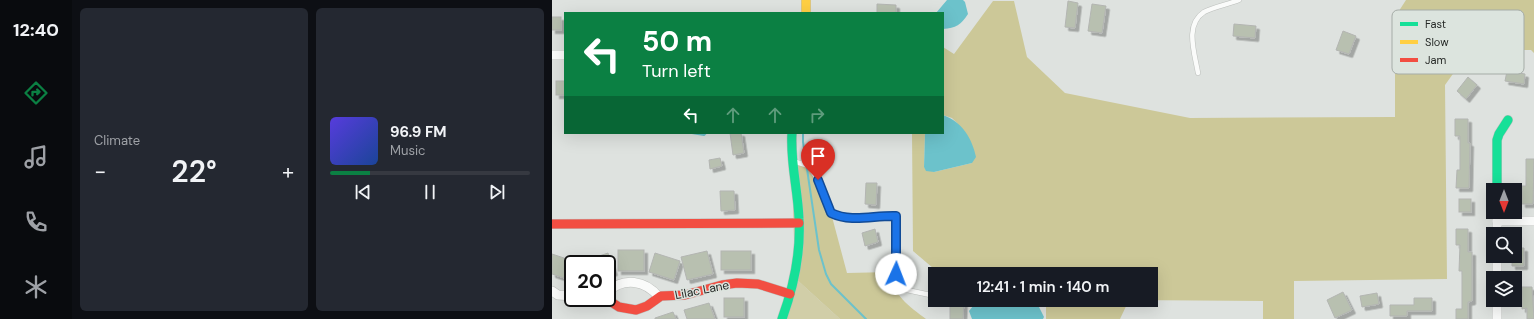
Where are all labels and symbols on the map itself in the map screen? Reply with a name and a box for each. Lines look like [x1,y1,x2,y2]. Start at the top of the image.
legend [1392,10,1524,74]
text: Fast [1425,17,1446,31]
text: Slow [1425,35,1449,49]
text: Jam [1425,53,1446,67]
pin [801,139,835,180]
north arrow [1486,183,1522,219]
position arrow [875,253,917,295]
speed limit sign: 20 [564,255,616,307]
street label: Lilac Lane [673,277,731,303]

